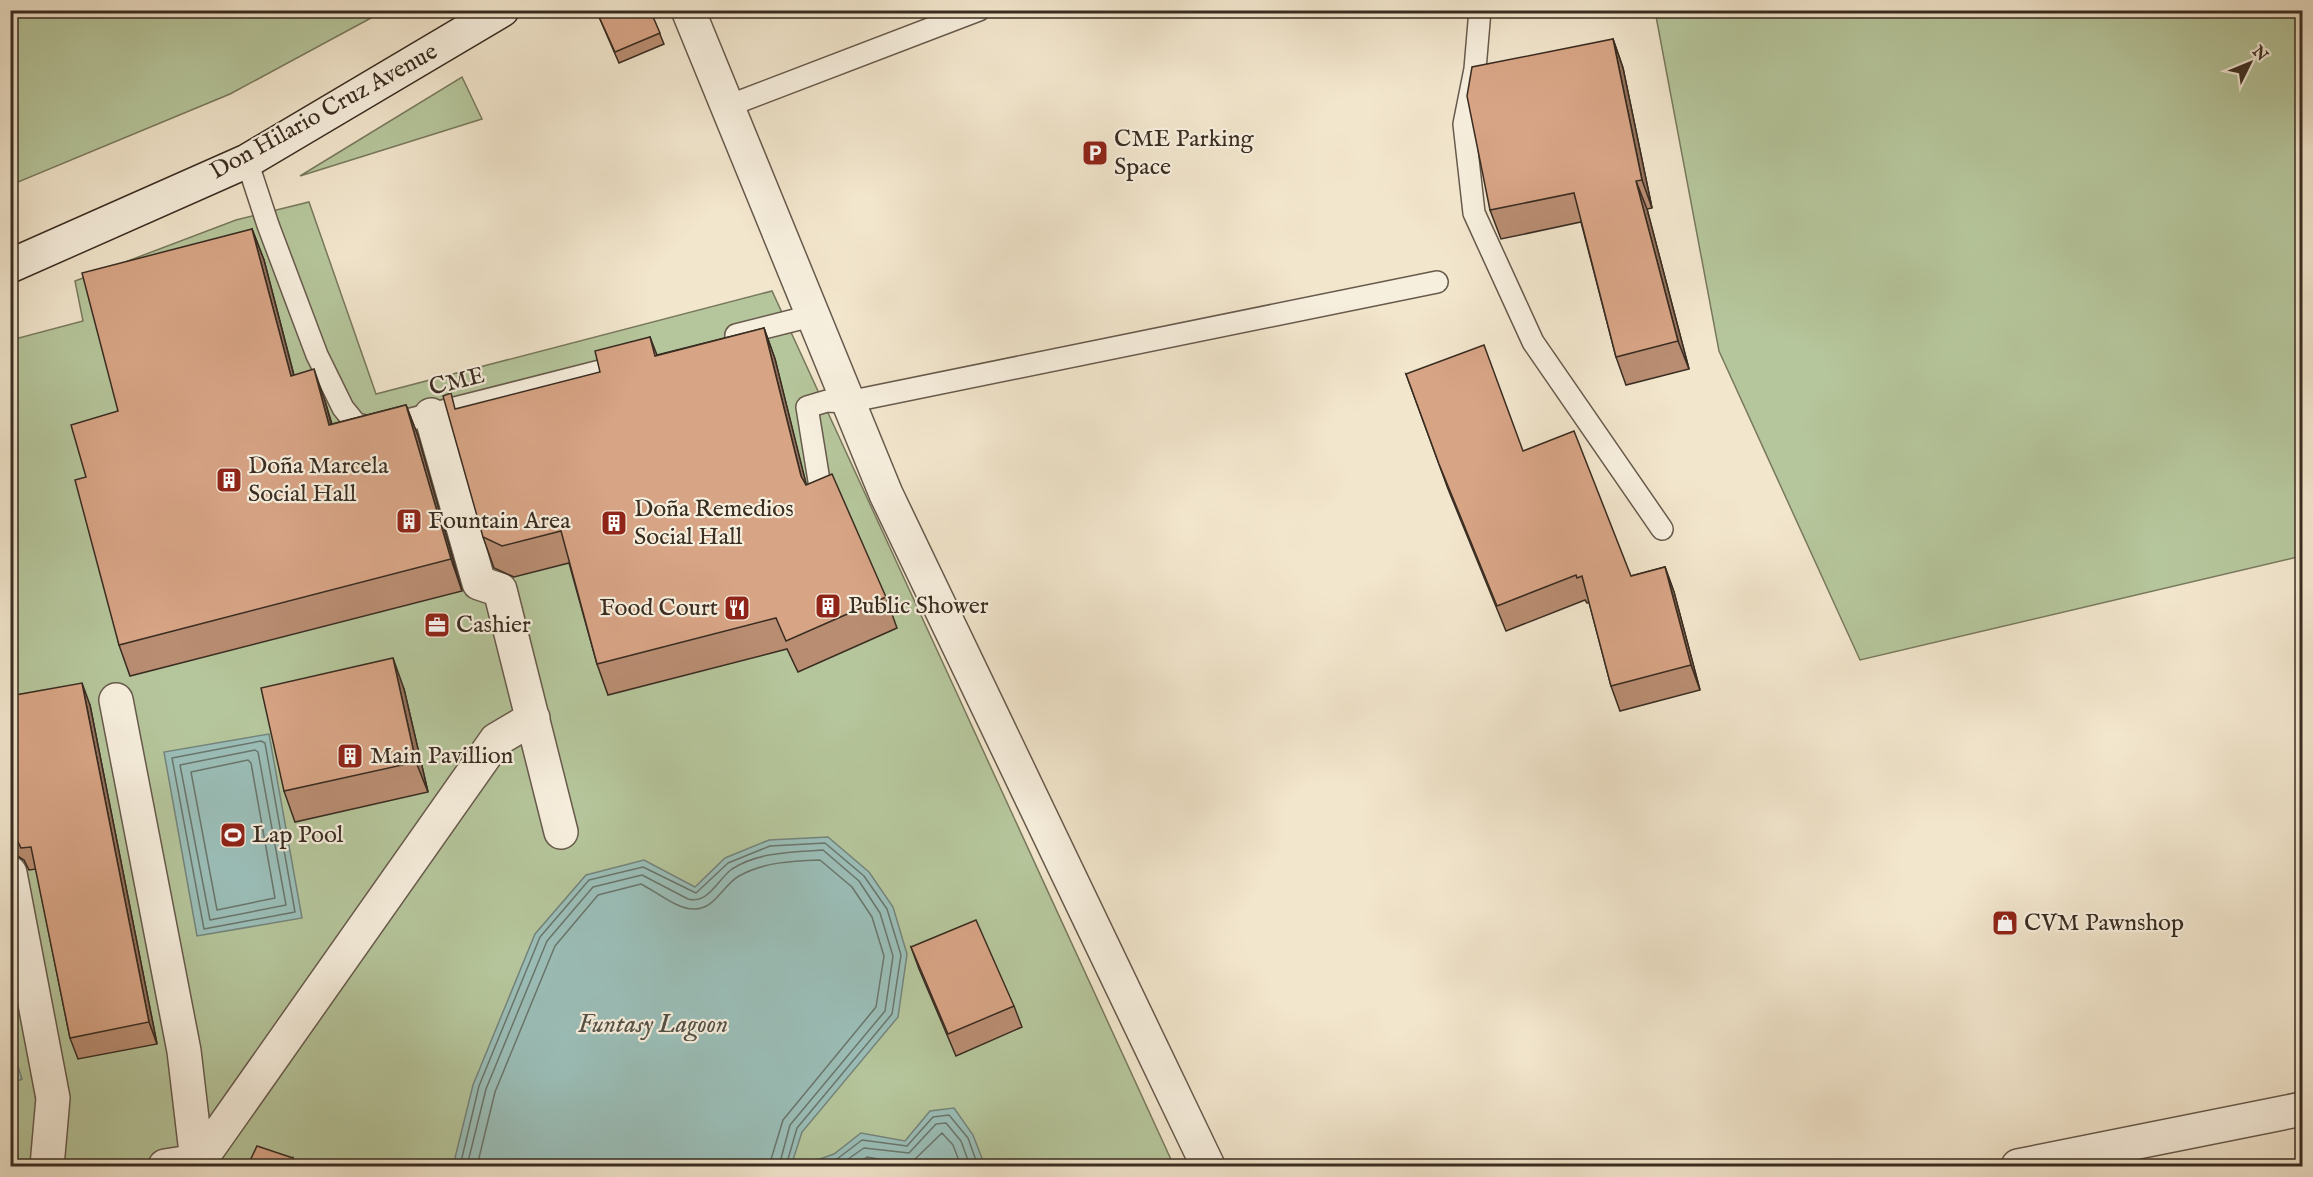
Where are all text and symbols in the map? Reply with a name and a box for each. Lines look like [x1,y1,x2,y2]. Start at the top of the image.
north arrow [2220,33,2280,93]
street label: Don Hilario Cruz Avenue [205,37,443,187]
text: N [2247,42,2272,66]
place label: CME Parking Space [1114,124,1254,183]
parking icon: CME Parking Space [1080,138,1110,168]
street label: CME [426,360,488,404]
place label: Doña Marcela Social Hall [248,451,389,510]
building icon: Doña Marcela Social Hall [214,465,244,495]
place label: Doña Remedios Social Hall [634,494,794,553]
building icon: Fountain Area [394,506,424,536]
place label: Fountain Area [428,506,571,537]
building icon: Doña Remedios Social Hall [599,508,629,538]
building icon: Public Shower [813,591,843,621]
place label: Public Shower [848,591,989,622]
place label: Food Court [600,593,718,624]
restaurant icon: Food Court [722,593,752,623]
office icon: Cashier [422,610,452,640]
place label: Cashier [456,610,531,641]
building icon: Main Pavillion [335,741,365,771]
place label: Main Pavillion [370,741,514,772]
sports icon: Lap Pool [218,820,248,850]
place label: Lap Pool [252,820,344,851]
shop icon: CVM Pawnshop [1990,908,2020,938]
place label: CVM Pawnshop [2024,908,2184,939]
water label: Funtasy Lagoon [578,1008,728,1042]

